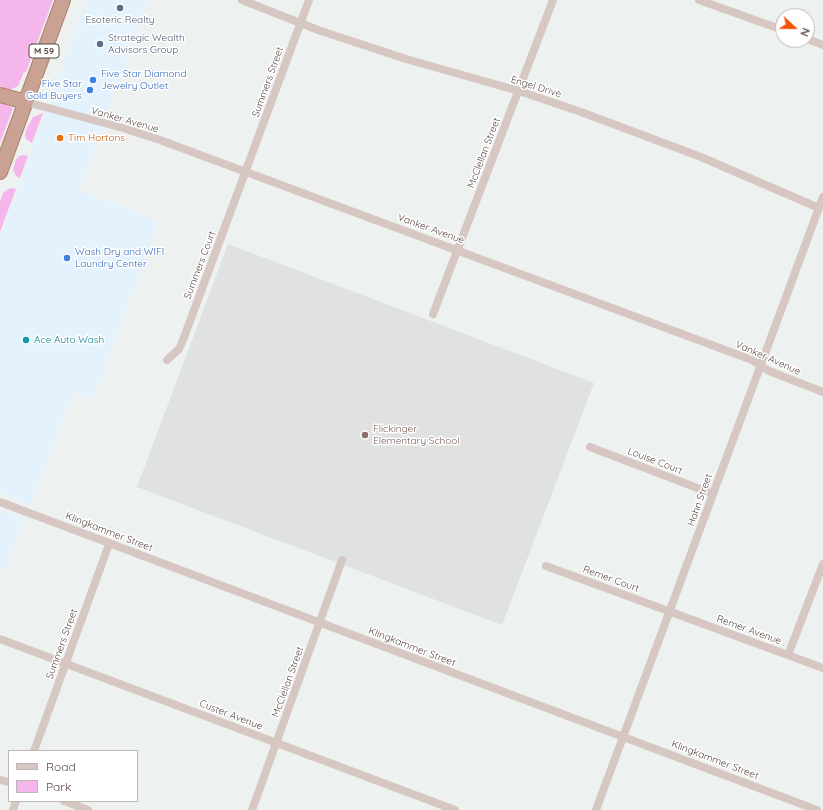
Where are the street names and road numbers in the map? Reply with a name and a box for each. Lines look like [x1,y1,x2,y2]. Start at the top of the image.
road number: M 59 [29,44,59,58]
street label: Summers Street [250,45,286,119]
street label: Engel Drive [509,74,563,100]
street label: Vanker Avenue [90,105,160,135]
street label: McClellan Street [465,116,503,190]
street label: Vanker Avenue [396,211,466,247]
street label: Summers Court [182,229,218,301]
street label: Vanker Avenue [734,338,802,378]
street label: Louise Court [626,445,684,477]
street label: Hahn Street [685,472,715,528]
street label: Klingkammer Street [64,510,154,554]
street label: Remer Court [581,563,641,595]
street label: Summers Street [44,607,80,681]
street label: Remer Avenue [715,613,783,647]
street label: Klingkammer Street [367,625,457,669]
street label: McClellan Street [270,645,306,719]
street label: Custer Avenue [198,697,264,733]
street label: Klingkammer Street [670,738,760,782]

